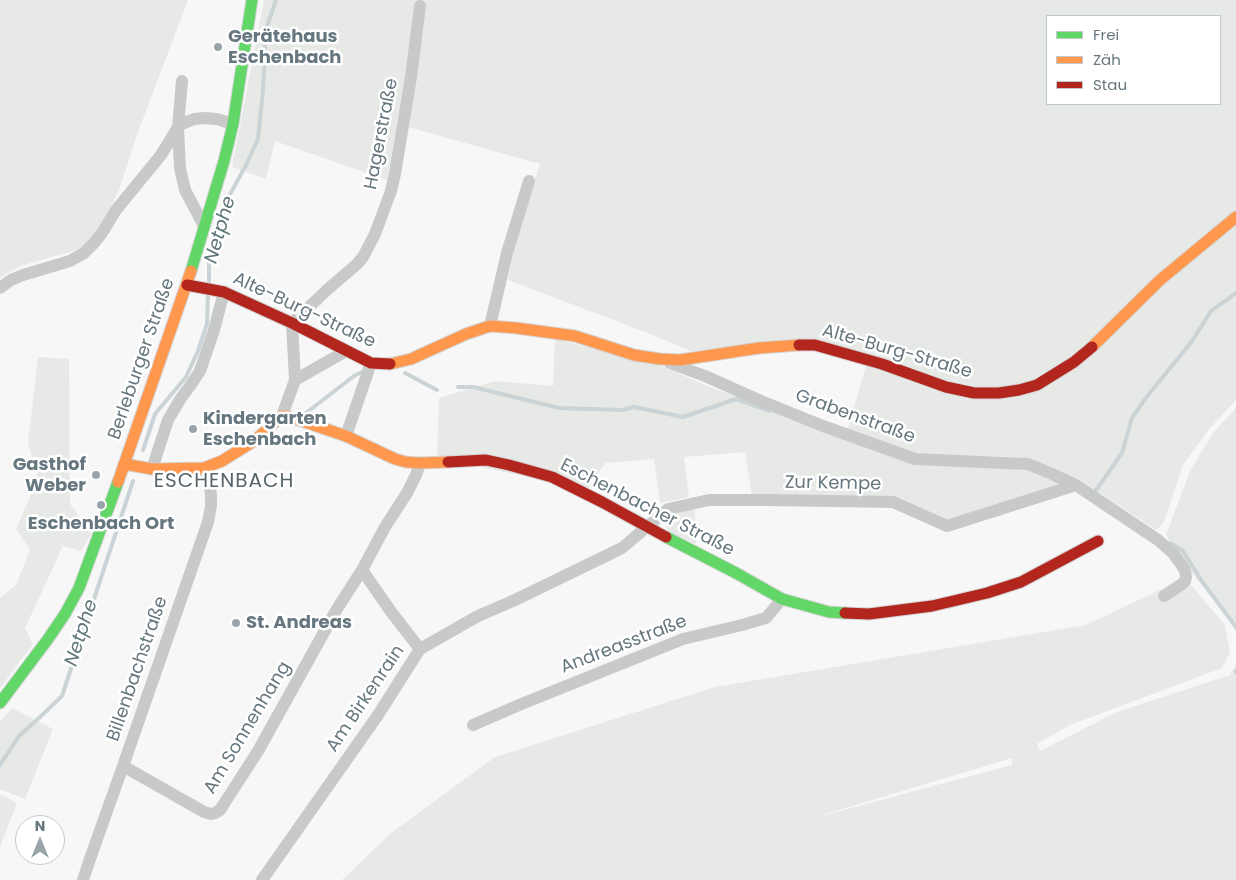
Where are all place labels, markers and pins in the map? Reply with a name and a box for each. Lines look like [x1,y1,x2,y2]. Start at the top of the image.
place label: Gerätehaus Eschenbach [228,26,341,68]
marker: Gerätehaus Eschenbach [212,41,224,53]
place label: Kindergarten Eschenbach [203,408,327,450]
marker: Kindergarten Eschenbach [187,423,199,435]
place label: Gasthof Weber [13,454,86,496]
marker: Gasthof Weber [90,469,102,481]
marker: Eschenbach Ort [95,499,107,511]
place label: Eschenbach Ort [28,513,174,535]
place label: St. Andreas [246,612,352,634]
marker: St. Andreas [230,617,242,629]

